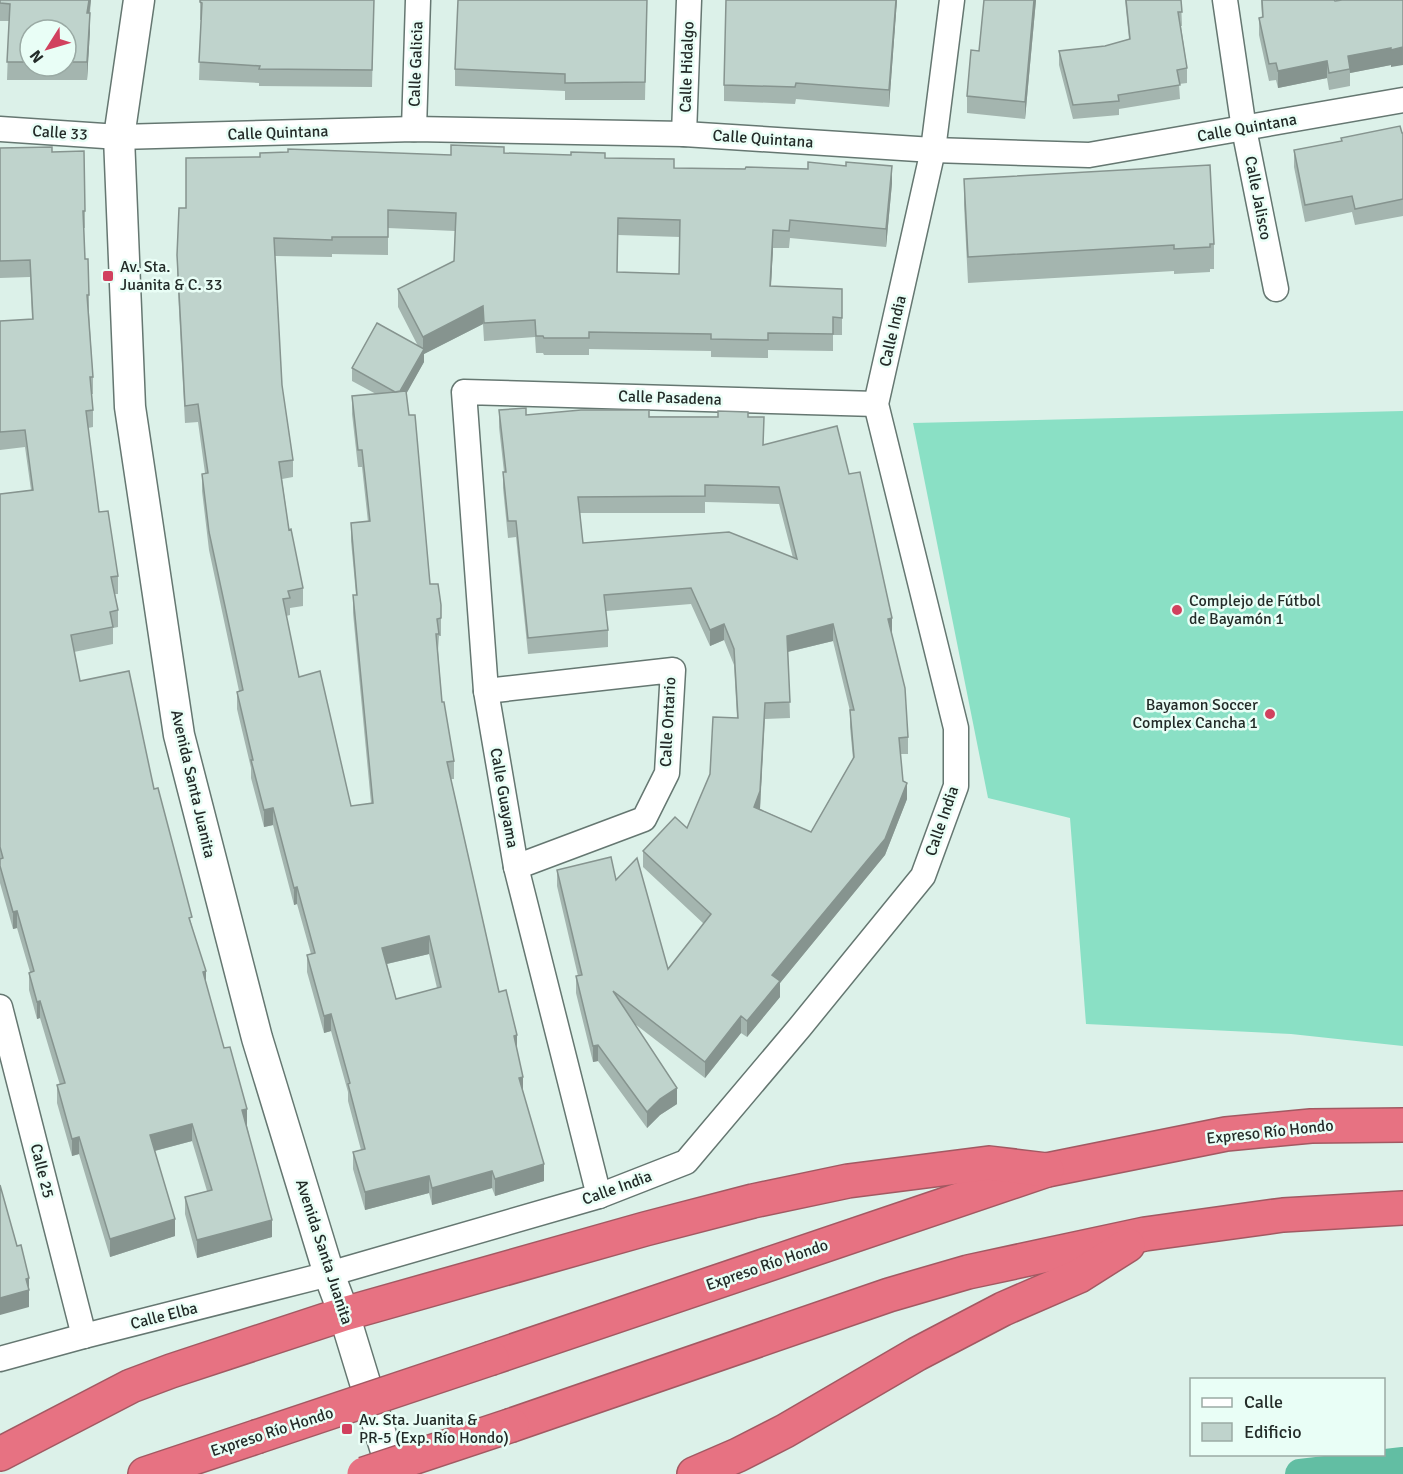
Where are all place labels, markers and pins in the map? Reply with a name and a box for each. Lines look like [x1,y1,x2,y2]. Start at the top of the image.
place label: Av. Sta. Juanita & C. 33 [120,257,222,295]
marker: Av. Sta. Juanita & C. 33 [101,269,115,283]
place label: Complejo de Fútbol de Bayamón 1 [1189,591,1321,629]
marker: Complejo de Fútbol de Bayamón 1 [1170,603,1184,617]
place label: Bayamon Soccer Complex Cancha 1 [1133,695,1258,733]
marker: Bayamon Soccer Complex Cancha 1 [1263,707,1277,721]
place label: Av. Sta. Juanita & PR-5 (Exp. Río Hondo) [359,1410,509,1448]
marker: Av. Sta. Juanita & PR-5 (Exp. Río Hondo) [340,1422,354,1436]

